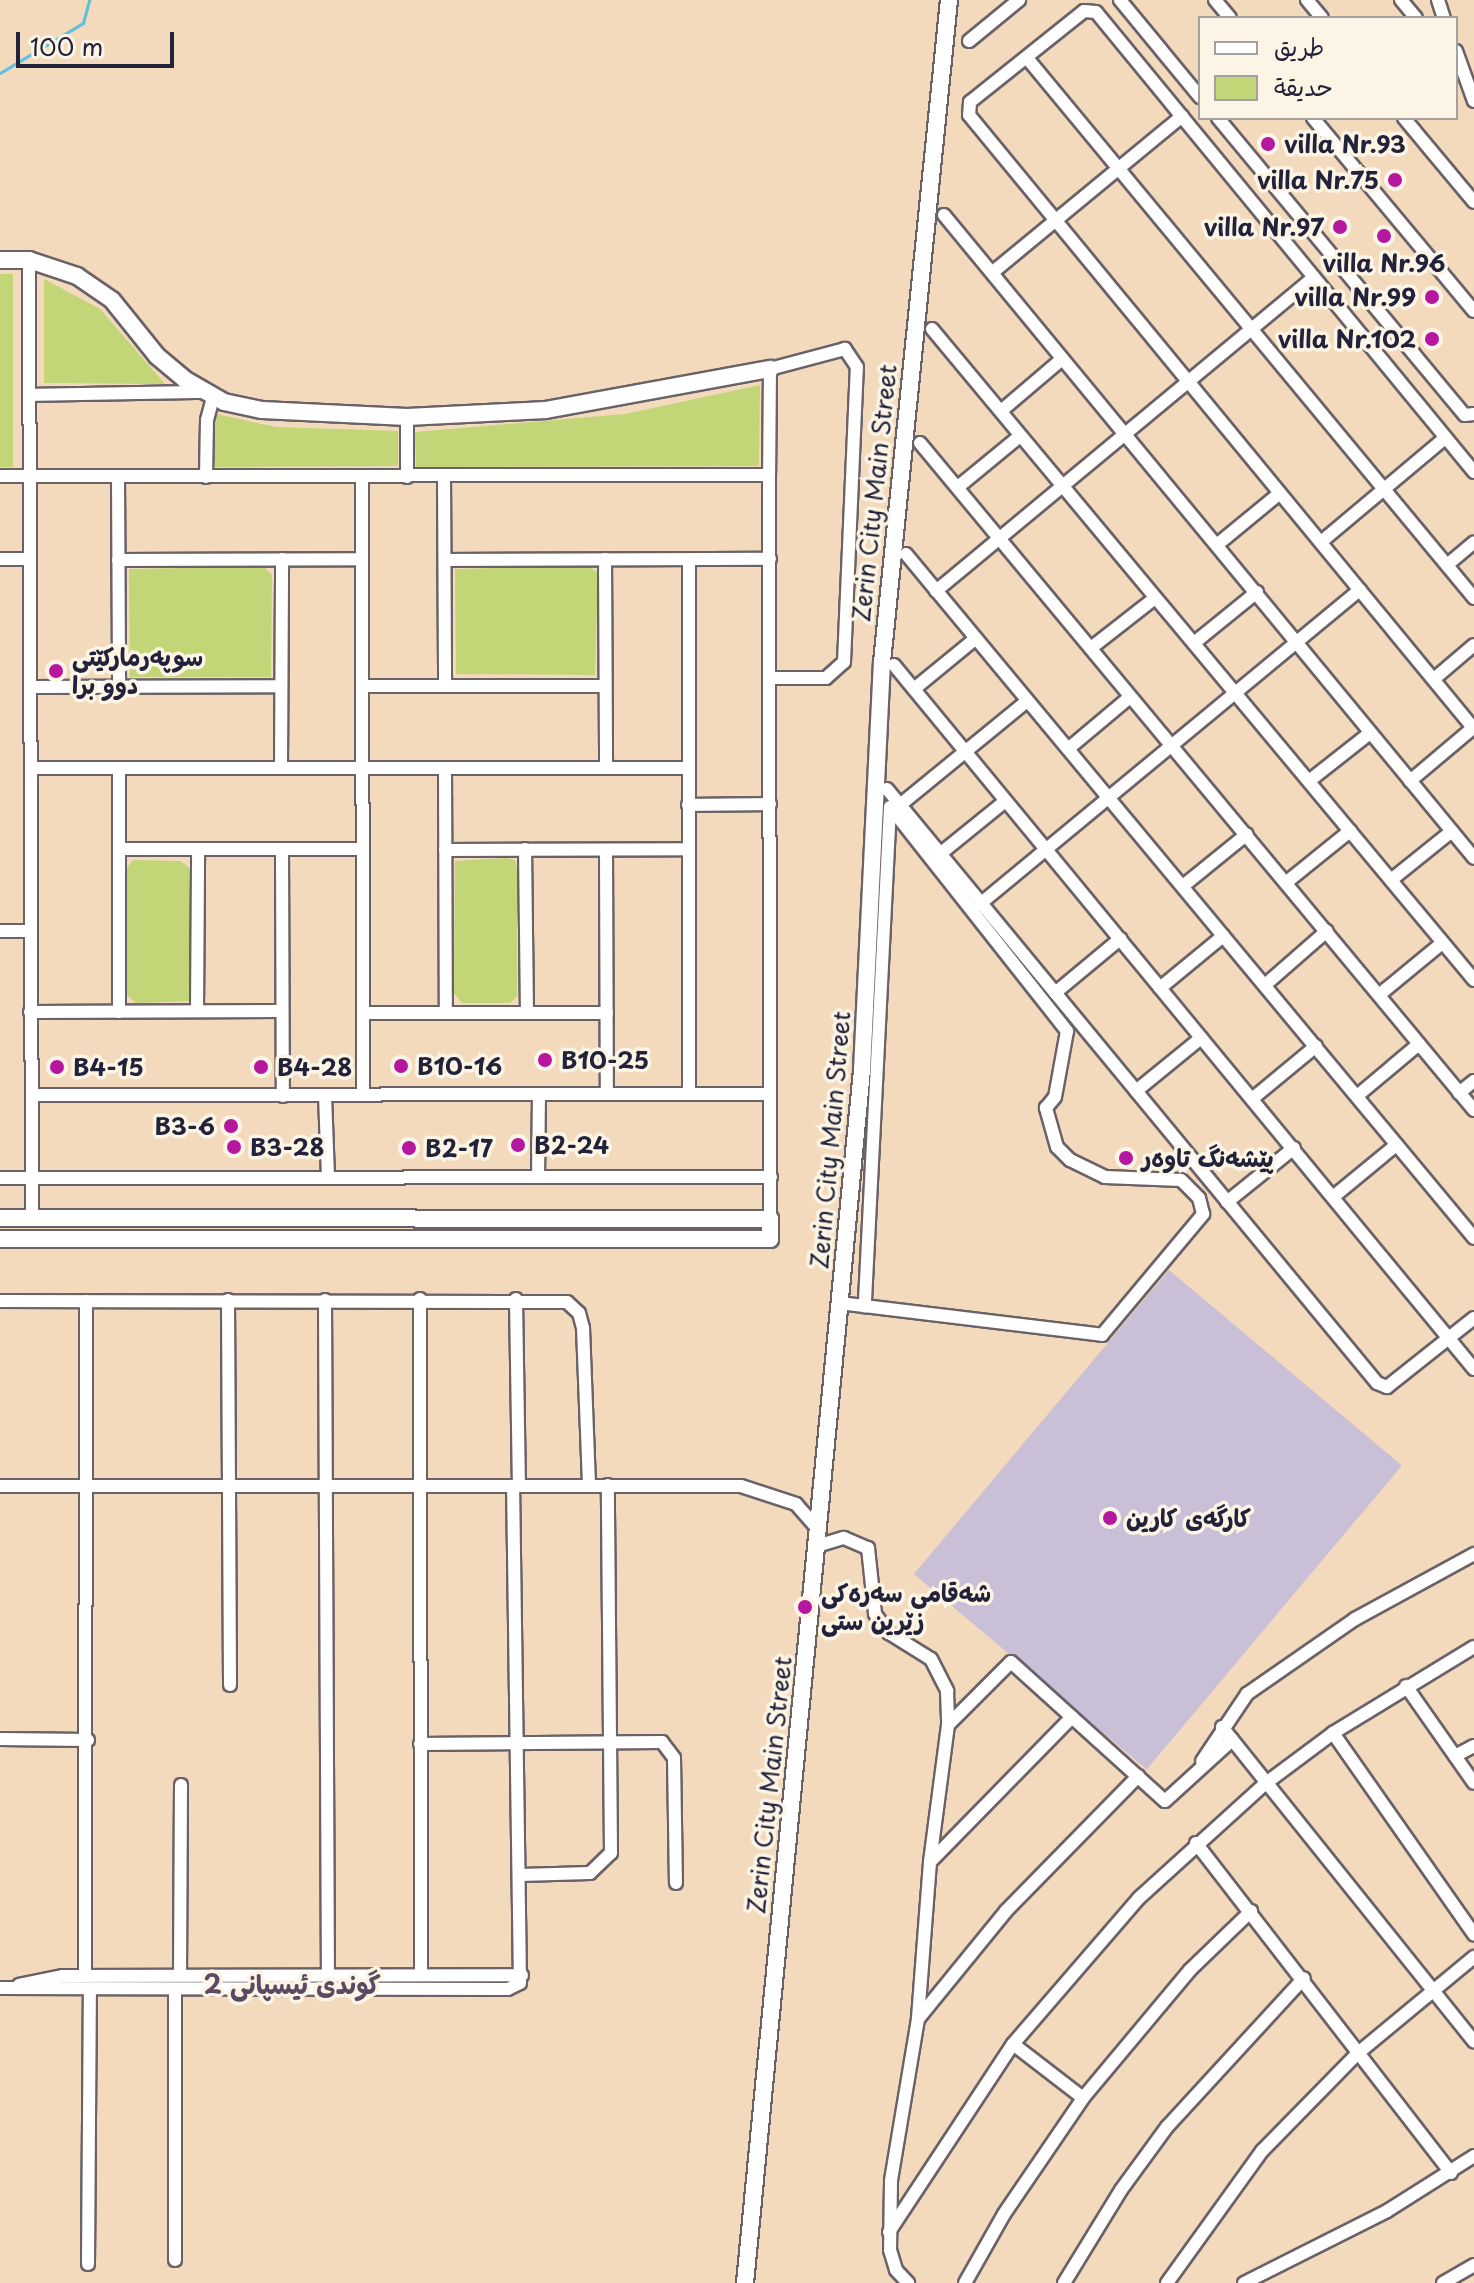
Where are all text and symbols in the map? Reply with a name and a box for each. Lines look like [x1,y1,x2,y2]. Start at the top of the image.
scale bar [20,16,178,66]
legend [1198,16,1458,120]
text: 100 m [30,28,103,64]
text: طريق [1274,28,1324,64]
text: حديقة [1274,68,1333,104]
place label: villa Nr.93 [1284,130,1407,158]
marker: villa Nr.93 [1259,135,1277,153]
place label: villa Nr.75 [1256,166,1379,194]
marker: villa Nr.75 [1386,171,1404,189]
place label: villa Nr.97 [1202,213,1324,241]
marker: villa Nr.97 [1331,218,1349,236]
marker: villa Nr.96 [1375,227,1393,245]
place label: villa Nr.96 [1322,249,1446,277]
place label: villa Nr.99 [1293,283,1416,311]
marker: villa Nr.99 [1423,288,1441,306]
place label: villa Nr.102 [1277,325,1416,353]
marker: villa Nr.102 [1423,330,1441,348]
street label: Zerin City Main Street [846,362,902,624]
place label: سوپەرمارکێتی دوو برا [72,643,203,699]
marker: سوپەرمارکێتی دوو برا [47,662,65,680]
street label: Zerin City Main Street [804,1009,856,1271]
place label: B10-25 [561,1046,649,1074]
marker: B10-25 [536,1051,554,1069]
place label: B10-16 [417,1052,502,1080]
place label: B4-15 [73,1053,144,1081]
place label: B4-28 [277,1053,352,1081]
marker: B10-16 [392,1057,410,1075]
marker: B4-15 [48,1058,66,1076]
marker: B4-28 [252,1058,270,1076]
place label: B3-6 [155,1112,215,1140]
marker: B3-6 [222,1117,240,1135]
place label: B2-24 [534,1131,609,1159]
place label: B3-28 [250,1133,324,1161]
place label: B2-17 [425,1134,493,1162]
marker: B2-24 [509,1136,527,1154]
marker: B3-28 [225,1138,243,1156]
marker: B2-17 [400,1139,418,1157]
place label: پێشەنگ تاوەر [1142,1144,1274,1172]
marker: پێشەنگ تاوەر [1117,1149,1135,1167]
place label: کارگەی کارین [1126,1504,1251,1532]
marker: کارگەی کارین [1101,1509,1119,1527]
place label: شەقامی سەرەکی زێرین ستی [821,1579,991,1635]
marker: شەقامی سەرەکی زێرین ستی [796,1598,814,1616]
street label: Zerin City Main Street [741,1654,797,1916]
district label: گوندی ئیسپانی 2 [204,1968,380,2000]

